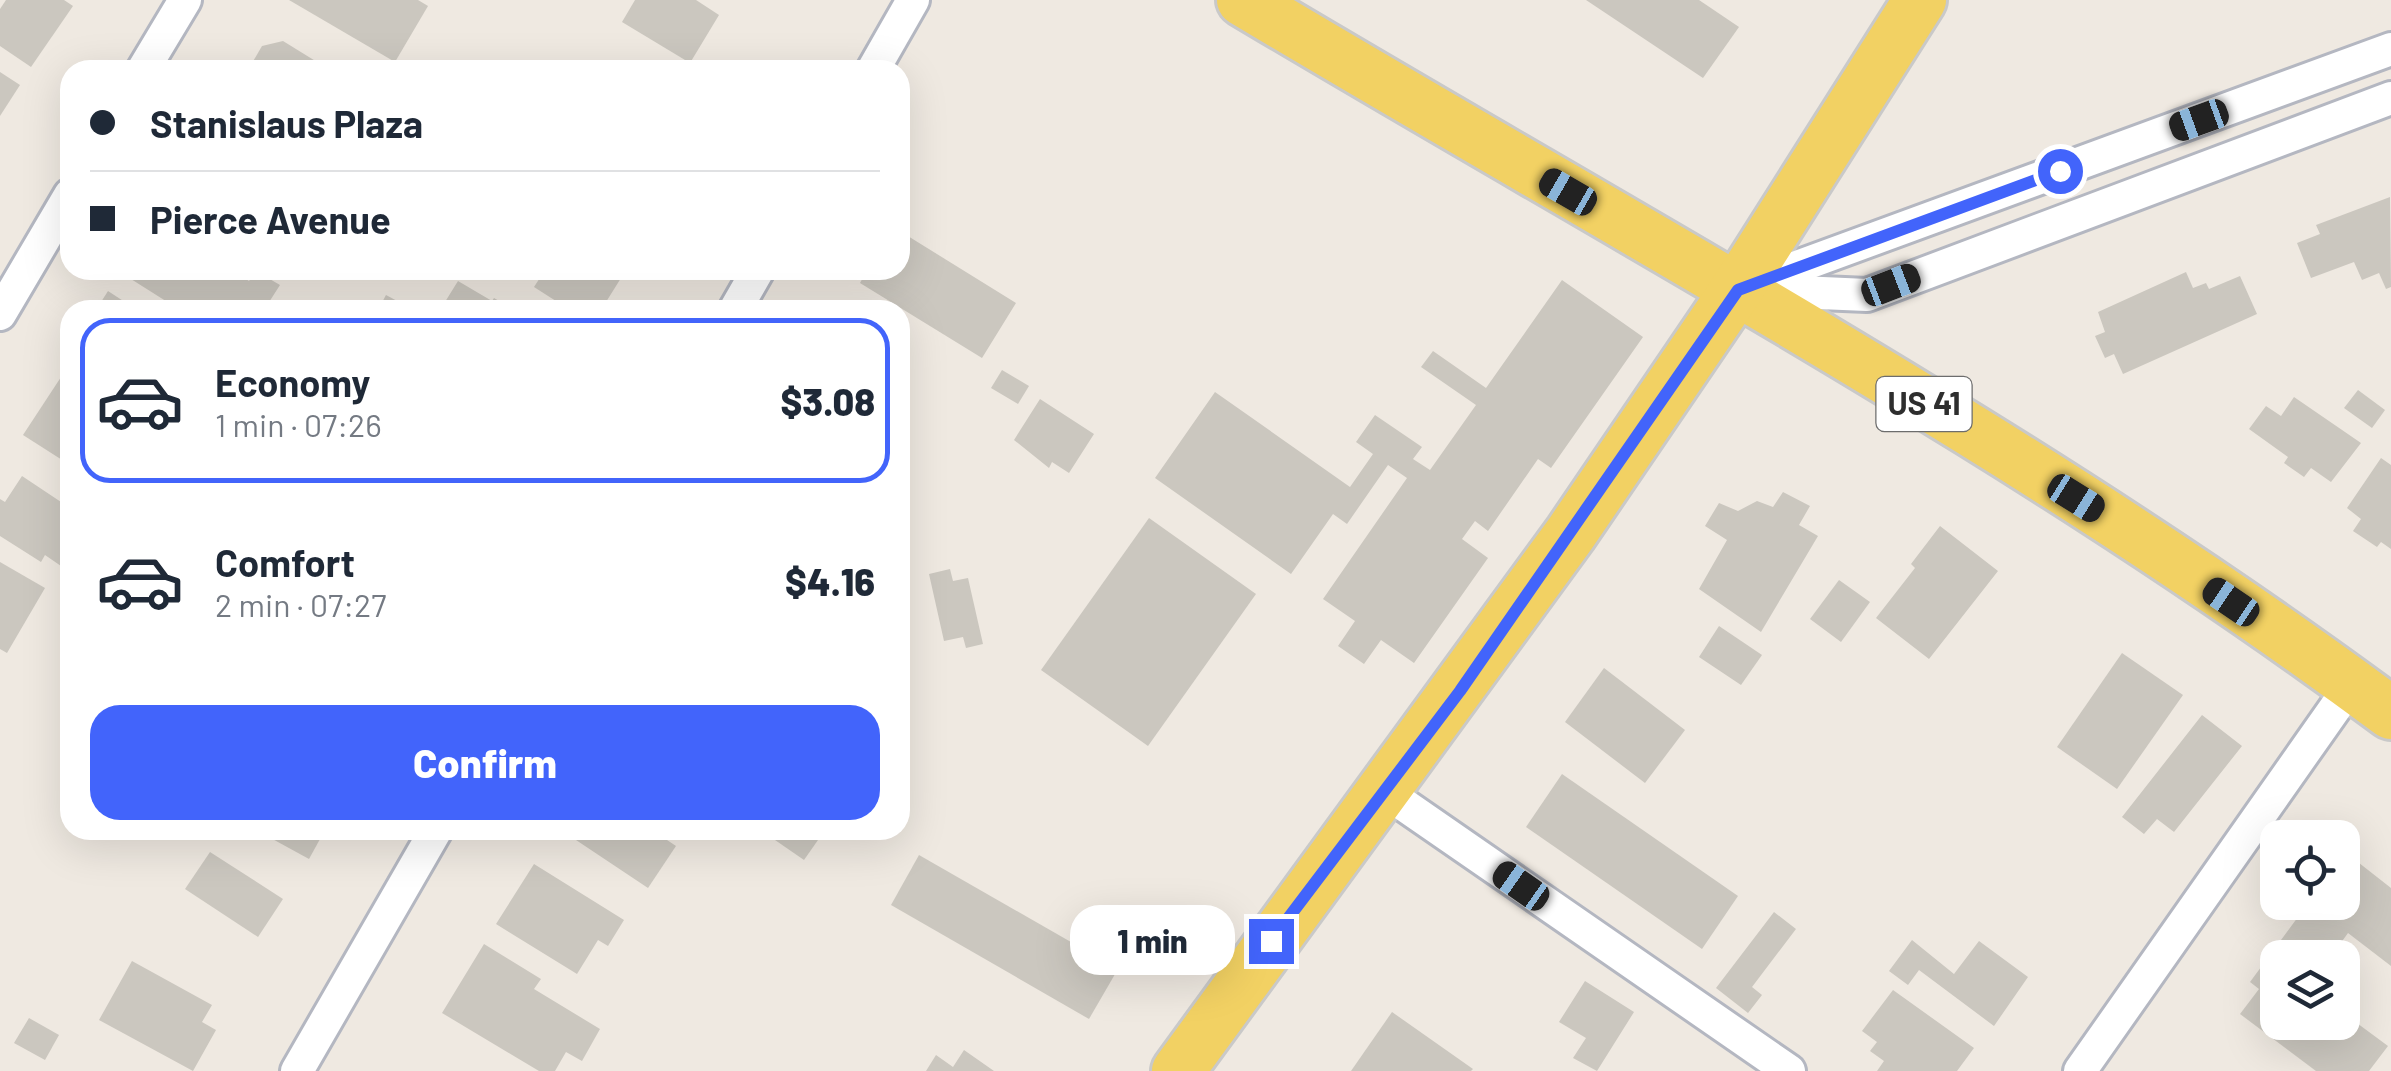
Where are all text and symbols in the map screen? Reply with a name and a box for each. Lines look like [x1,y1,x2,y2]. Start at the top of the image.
car [2166,96,2232,144]
text: Stanislaus Plaza [150,100,423,146]
route start [2038,149,2083,194]
car [1535,164,1601,220]
text: Pierce Avenue [150,196,391,242]
car [1858,260,1924,310]
icon: car [95,356,185,446]
text: Economy [215,359,370,405]
road number: US 41 [1876,377,1972,431]
text: $3.08 [780,378,875,424]
text: 1 min · 07:26 [215,405,382,443]
car [2043,469,2109,527]
icon: car [95,536,185,626]
text: Comfort [215,539,355,585]
text: $4.16 [785,558,875,604]
car [2198,573,2264,631]
text: 2 min · 07:27 [215,585,386,623]
button: Confirm [90,705,880,820]
map controls [2260,820,2360,1040]
button: locate [2260,820,2360,920]
car [1488,857,1554,915]
callout: 1 min [1071,906,1236,976]
route end [1249,919,1294,964]
text: 1 min [1117,921,1188,959]
button: layers [2260,940,2360,1040]

